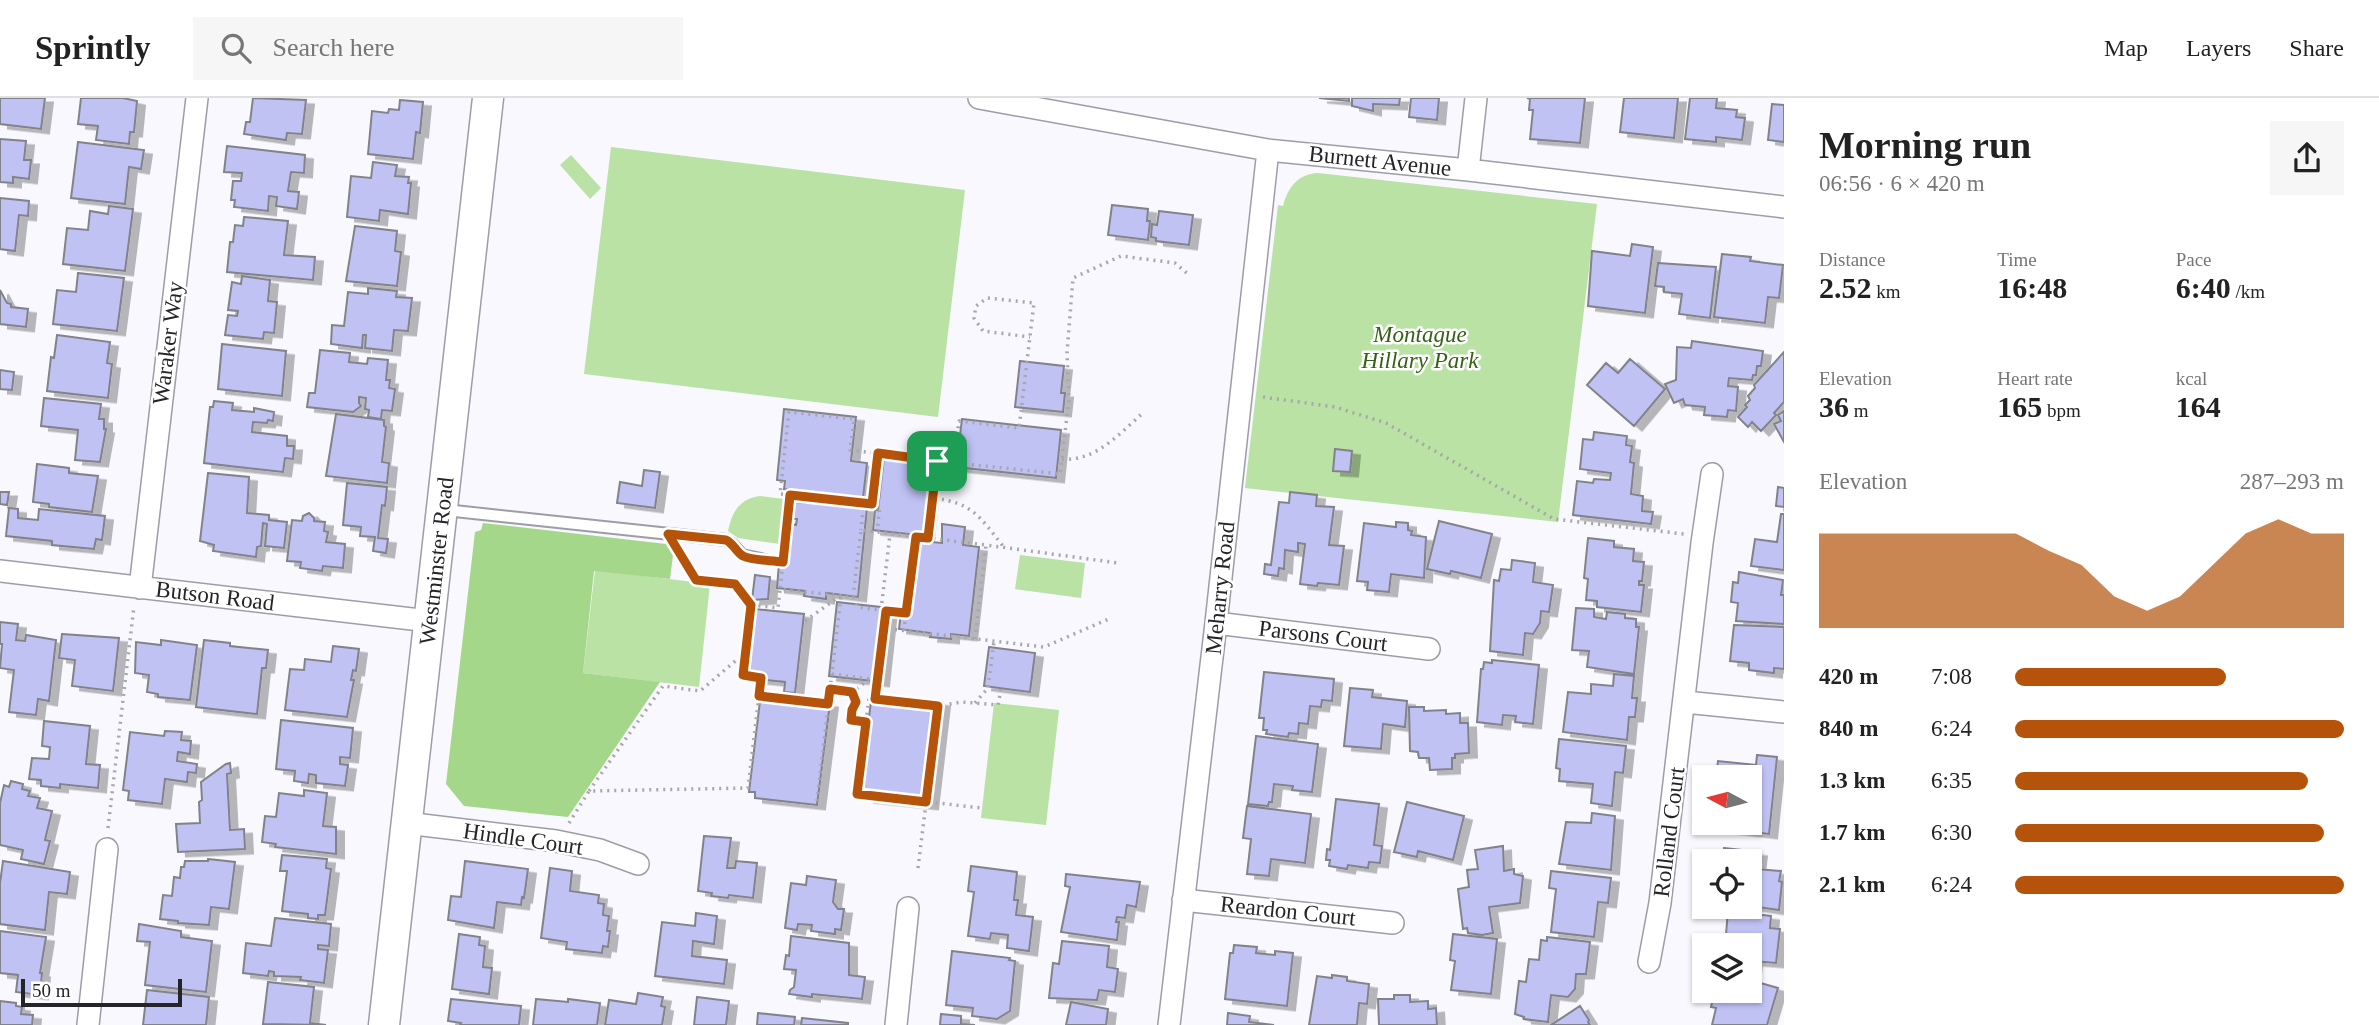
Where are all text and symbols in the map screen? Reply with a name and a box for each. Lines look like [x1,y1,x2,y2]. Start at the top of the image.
search box [193,17,683,80]
icon: search [217,29,255,67]
text: Sprintly [35,30,151,66]
text: Search here [273,33,395,62]
text: Map [2104,35,2148,61]
text: Layers [2186,35,2251,61]
text: Share [2289,35,2344,61]
button: share [2270,121,2344,195]
text: Morning run [1819,124,2031,166]
street label: Burnett Avenue [1307,141,1453,181]
text: 06:56 · 6 × 420 m [1819,171,1985,196]
text: Distance [1819,249,1885,270]
text: Time [1997,249,2037,270]
text: Pace [2176,249,2212,270]
text: 2.52 [1819,271,1872,304]
text: 16:48 [1997,271,2067,304]
text: 6:40 [2176,271,2231,304]
street label: Waraker Way [148,279,188,406]
text: km [1872,281,1901,302]
text: /km [2231,281,2265,302]
park label: Montague Hillary Park [1361,322,1479,373]
text: Elevation [1819,368,1892,389]
text: Heart rate [1997,368,2073,389]
text: kcal [2176,368,2207,389]
text: 36 [1819,390,1849,423]
text: 165 [1997,390,2042,423]
text: 164 [2176,390,2221,423]
text: m [1849,400,1869,421]
text: bpm [2042,400,2081,421]
pin [907,431,967,491]
icon: arrive [918,442,956,480]
text: Elevation [1819,469,1907,494]
text: 287–293 m [2240,469,2344,494]
street label: Westminster Road [414,475,458,646]
street label: Meharry Road [1201,520,1239,656]
street label: Butson Road [154,576,276,616]
street label: Parsons Court [1257,616,1389,656]
text: 420 m [1819,664,1878,689]
text: 7:08 [1931,664,1972,689]
text: 840 m [1819,716,1878,741]
text: 6:24 [1931,716,1972,741]
street label: Rolland Court [1649,765,1689,899]
north arrow [1692,765,1762,835]
map controls [1692,765,1762,1003]
text: 1.3 km [1819,768,1885,793]
text: 6:35 [1931,768,1972,793]
street label: Hindle Court [461,818,585,860]
text: 1.7 km [1819,820,1885,845]
text: 6:30 [1931,820,1972,845]
button: locate [1692,849,1762,919]
text: 2.1 km [1819,872,1885,897]
text: 6:24 [1931,872,1972,897]
street label: Reardon Court [1219,891,1358,931]
button: layers [1692,933,1762,1003]
scale bar [21,976,182,1008]
text: 50 m [32,980,71,1001]

